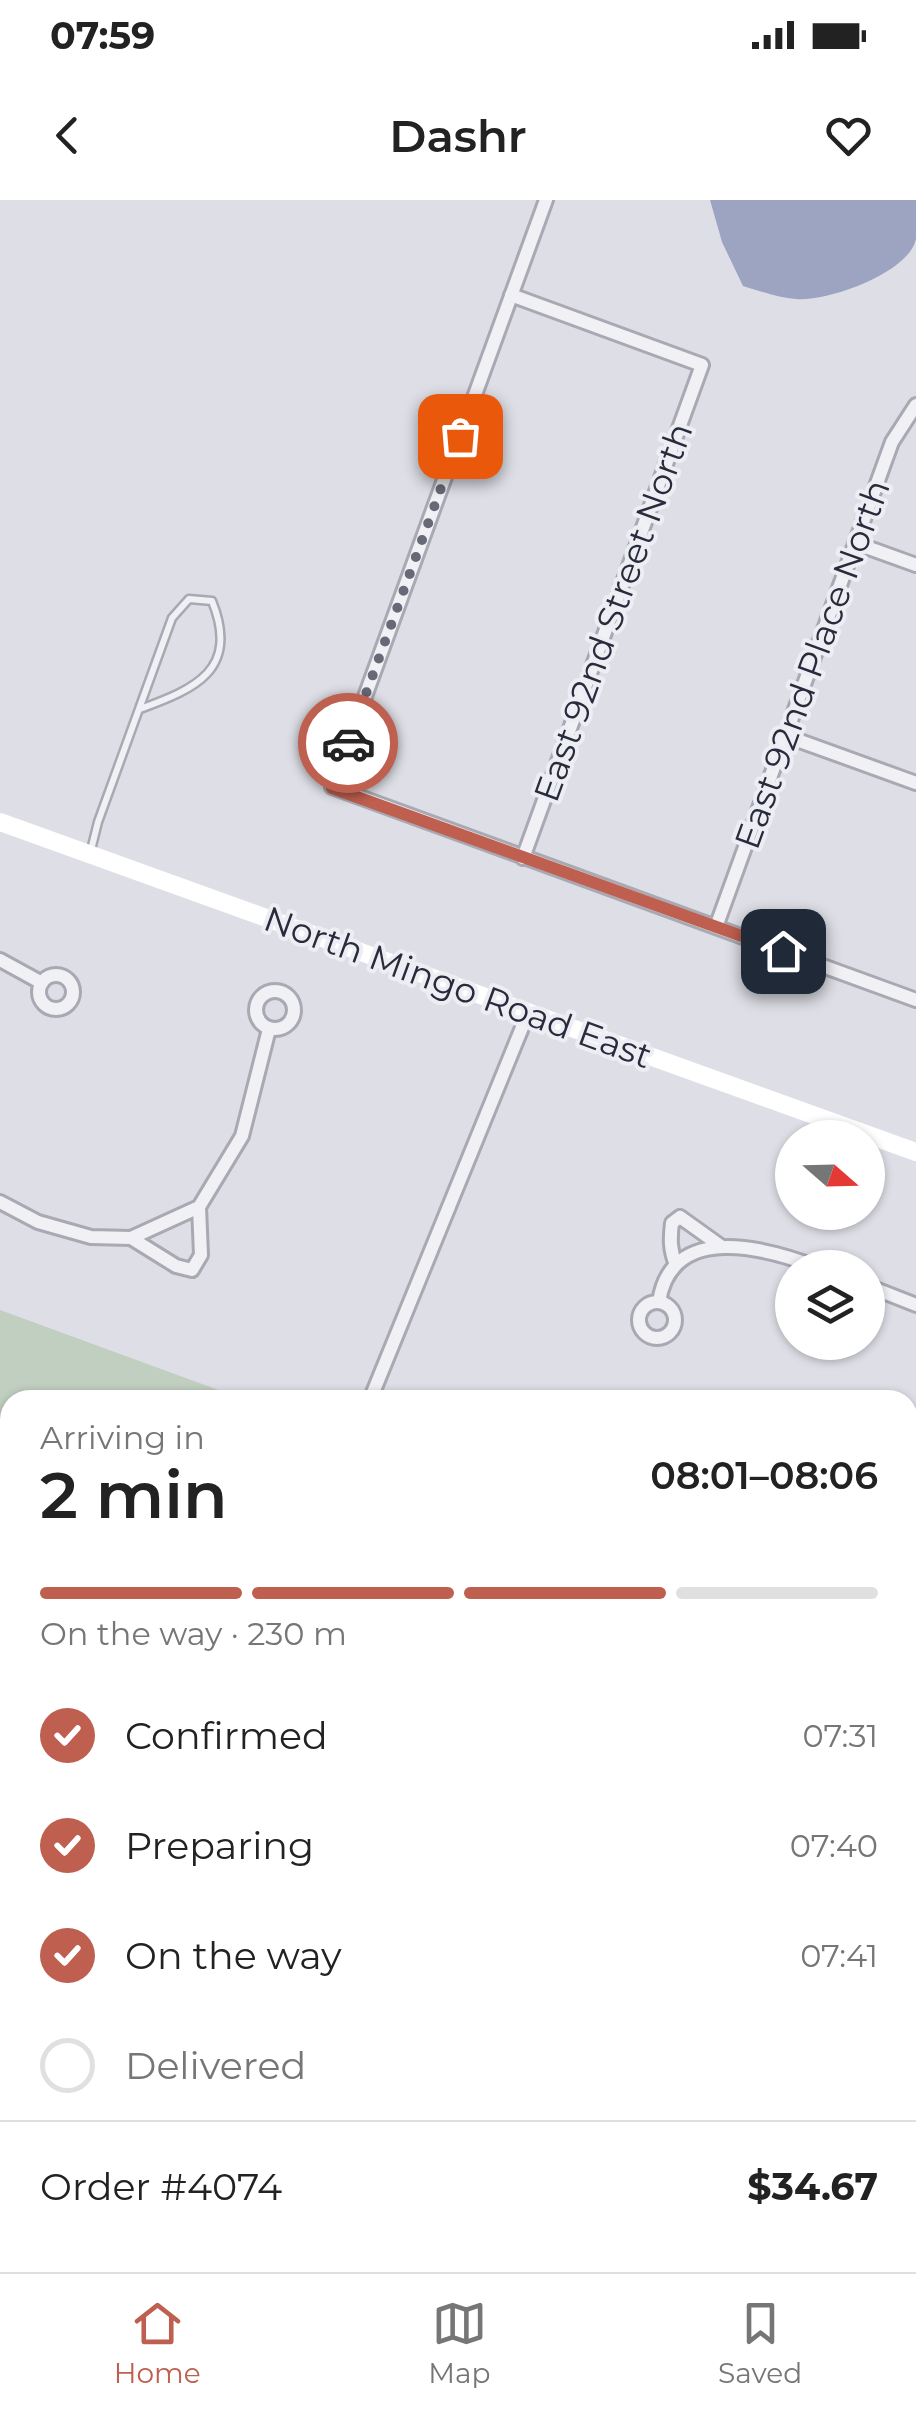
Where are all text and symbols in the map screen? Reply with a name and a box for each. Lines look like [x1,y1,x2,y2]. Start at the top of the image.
text: 07:59 [50,12,155,59]
icon: back [40,108,95,163]
text: Dashr [389,108,527,163]
icon: heart [821,108,876,163]
pin [418,394,503,479]
icon: bag [433,409,488,464]
street label: East 92nd Street North [524,417,702,807]
street label: East 92nd Place North [725,474,899,854]
courier [298,693,398,793]
icon: car [321,716,376,771]
street label: North Mingo Road East [258,897,658,1077]
pin [741,909,826,994]
icon: home [756,924,811,979]
north arrow [775,1120,885,1230]
map controls [775,1120,885,1360]
button: layers [775,1250,885,1360]
text: Arriving in [40,1418,205,1457]
text: 08:01–08:06 [650,1452,878,1499]
text: 2 min [40,1455,228,1534]
text: On the way · 230 m [40,1614,347,1653]
icon: check [40,1708,95,1763]
text: Confirmed [125,1712,328,1759]
text: 07:31 [802,1716,878,1755]
icon: check [40,1818,95,1873]
text: Preparing [125,1822,314,1869]
text: 07:40 [790,1826,878,1865]
icon: check [40,1928,95,1983]
text: On the way [125,1932,342,1979]
text: 07:41 [800,1936,878,1975]
text: Delivered [125,2042,306,2089]
text: Order #4074 [40,2163,282,2210]
text: $34.67 [747,2163,878,2210]
tab: Home [114,2296,201,2390]
tab: Map [428,2296,491,2390]
tab: Saved [718,2296,802,2390]

